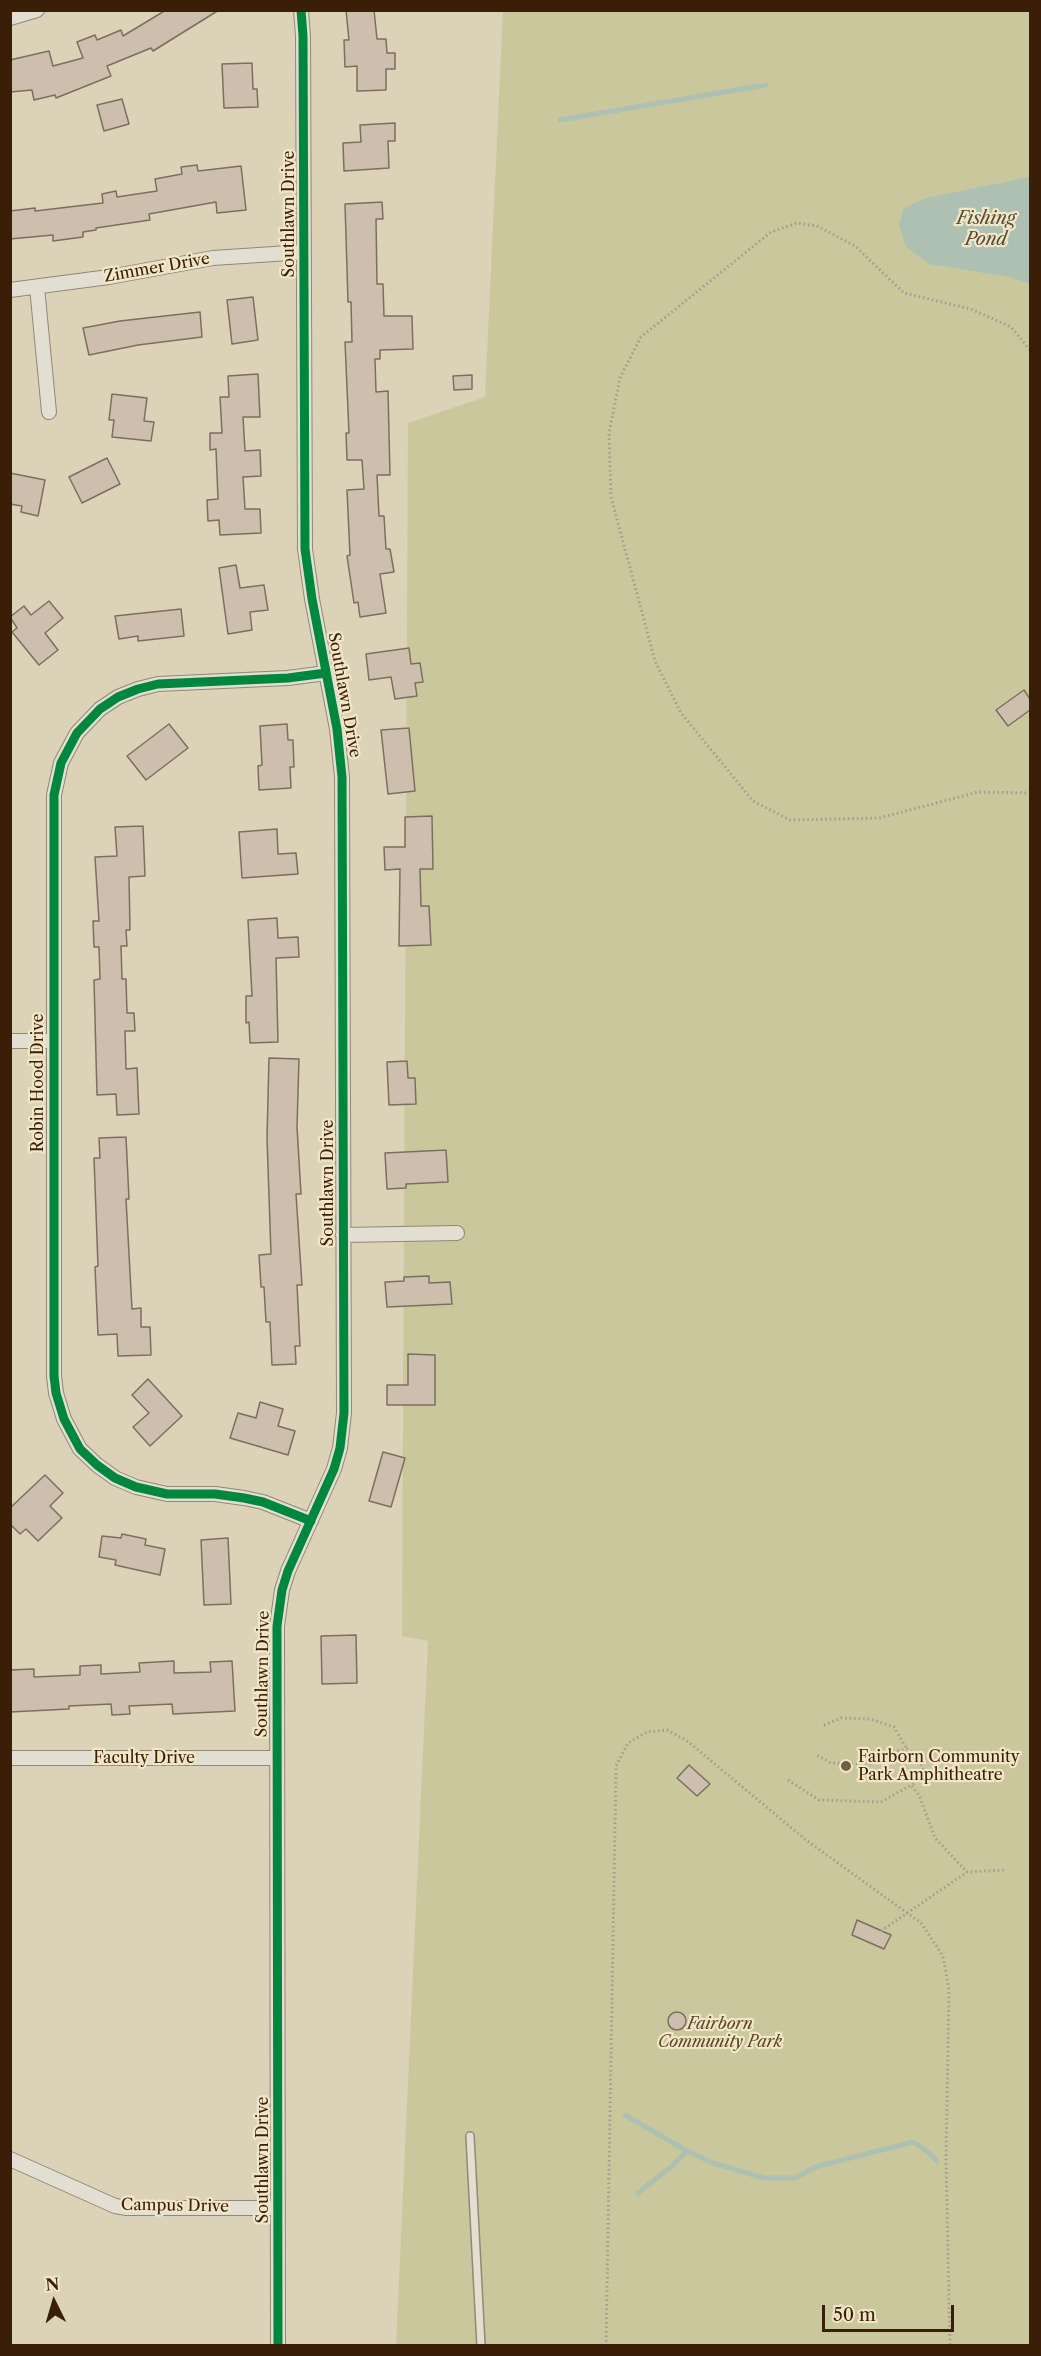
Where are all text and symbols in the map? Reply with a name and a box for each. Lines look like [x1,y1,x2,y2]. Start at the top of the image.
street label: Southlawn Drive [279,151,299,277]
water label: Fishing Pond [956,208,1016,250]
street label: Zimmer Drive [103,249,211,287]
street label: Southlawn Drive [324,631,364,759]
street label: Robin Hood Drive [28,1014,48,1152]
street label: Southlawn Drive [318,1120,338,1246]
street label: Southlawn Drive [252,1610,274,1738]
place label: Fairborn Community Park Amphitheatre [858,1747,1020,1785]
street label: Faculty Drive [93,1748,195,1768]
marker: Fairborn Community Park Amphitheatre [839,1759,853,1773]
park label: Fairborn Community Park [658,2014,782,2052]
street label: Southlawn Drive [253,2097,273,2223]
street label: Campus Drive [121,2195,229,2217]
north arrow [24,2272,84,2332]
text: N [45,2274,60,2295]
scale bar [825,2293,957,2331]
text: 50 m [833,2304,876,2326]

